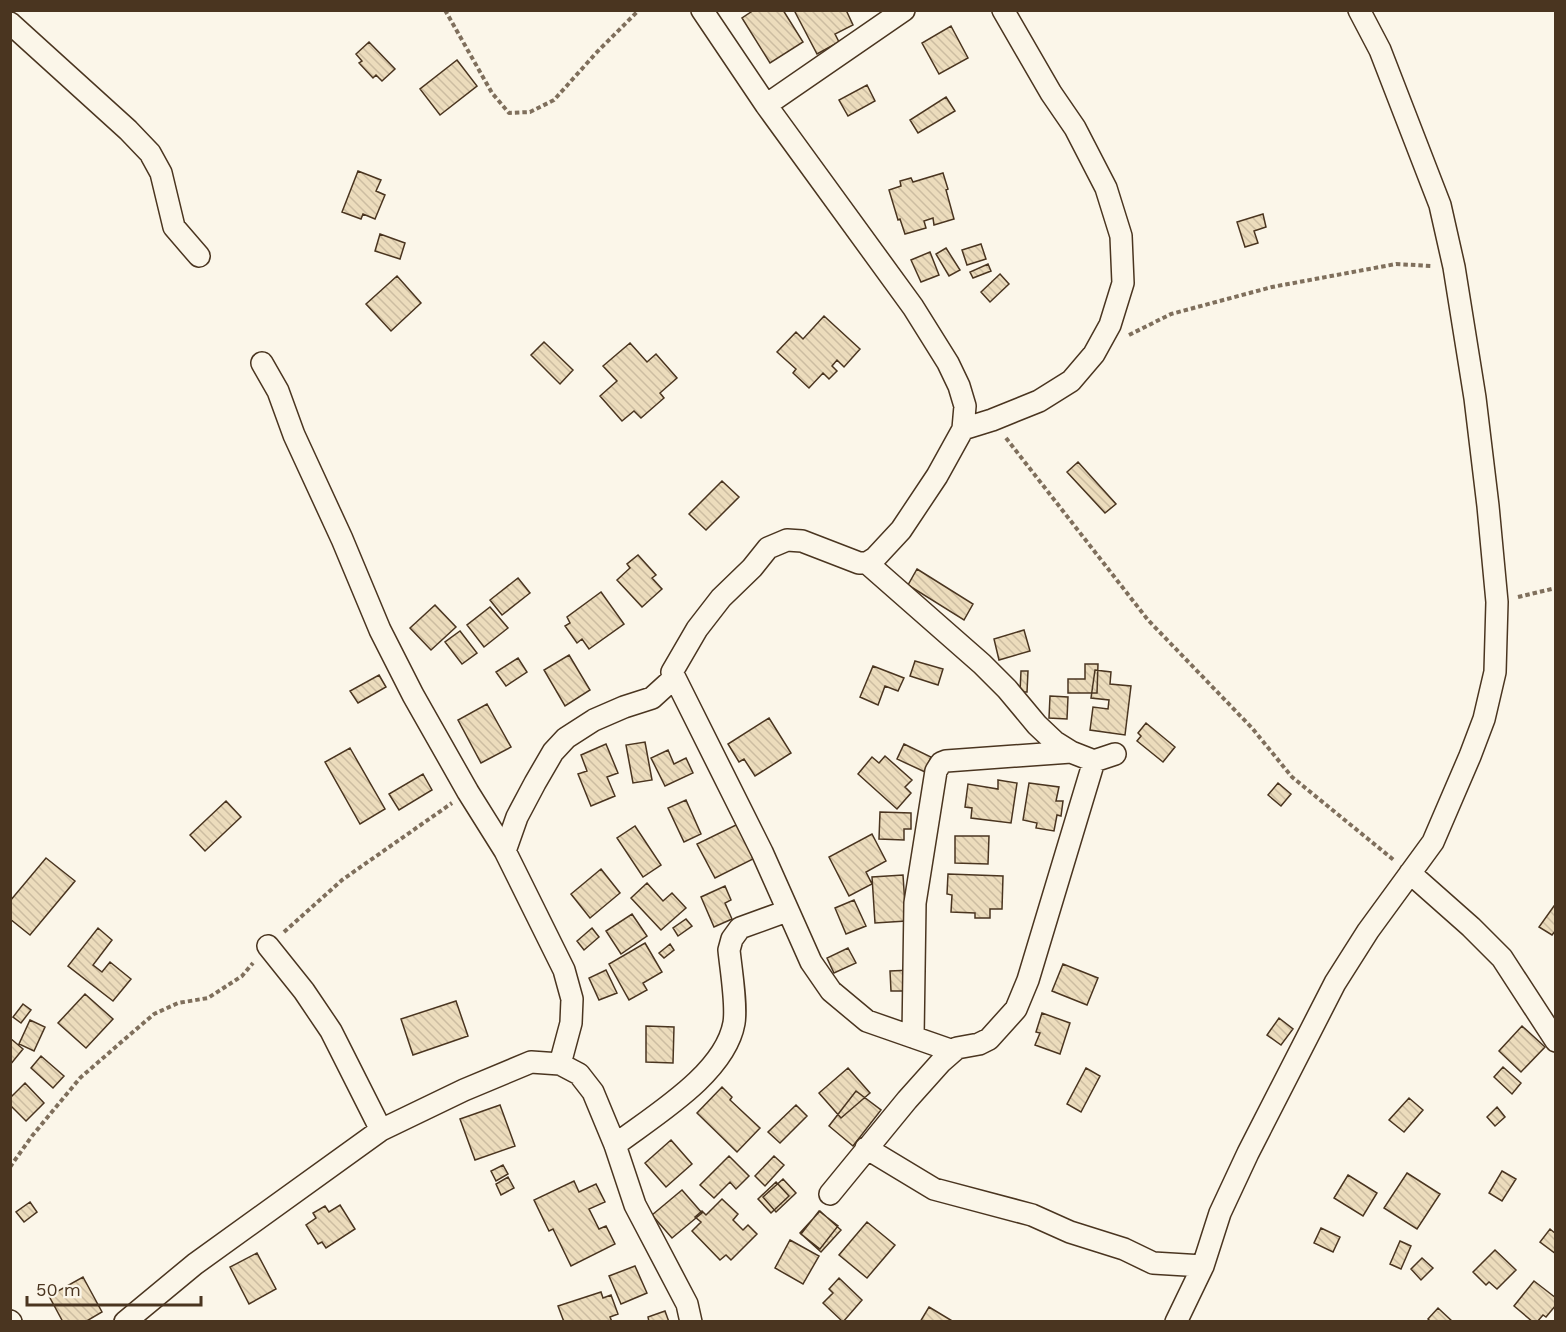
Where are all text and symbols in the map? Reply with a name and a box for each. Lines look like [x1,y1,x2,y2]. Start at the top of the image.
scale bar [27,1269,201,1307]
text: 50 m [36,1279,81,1300]

